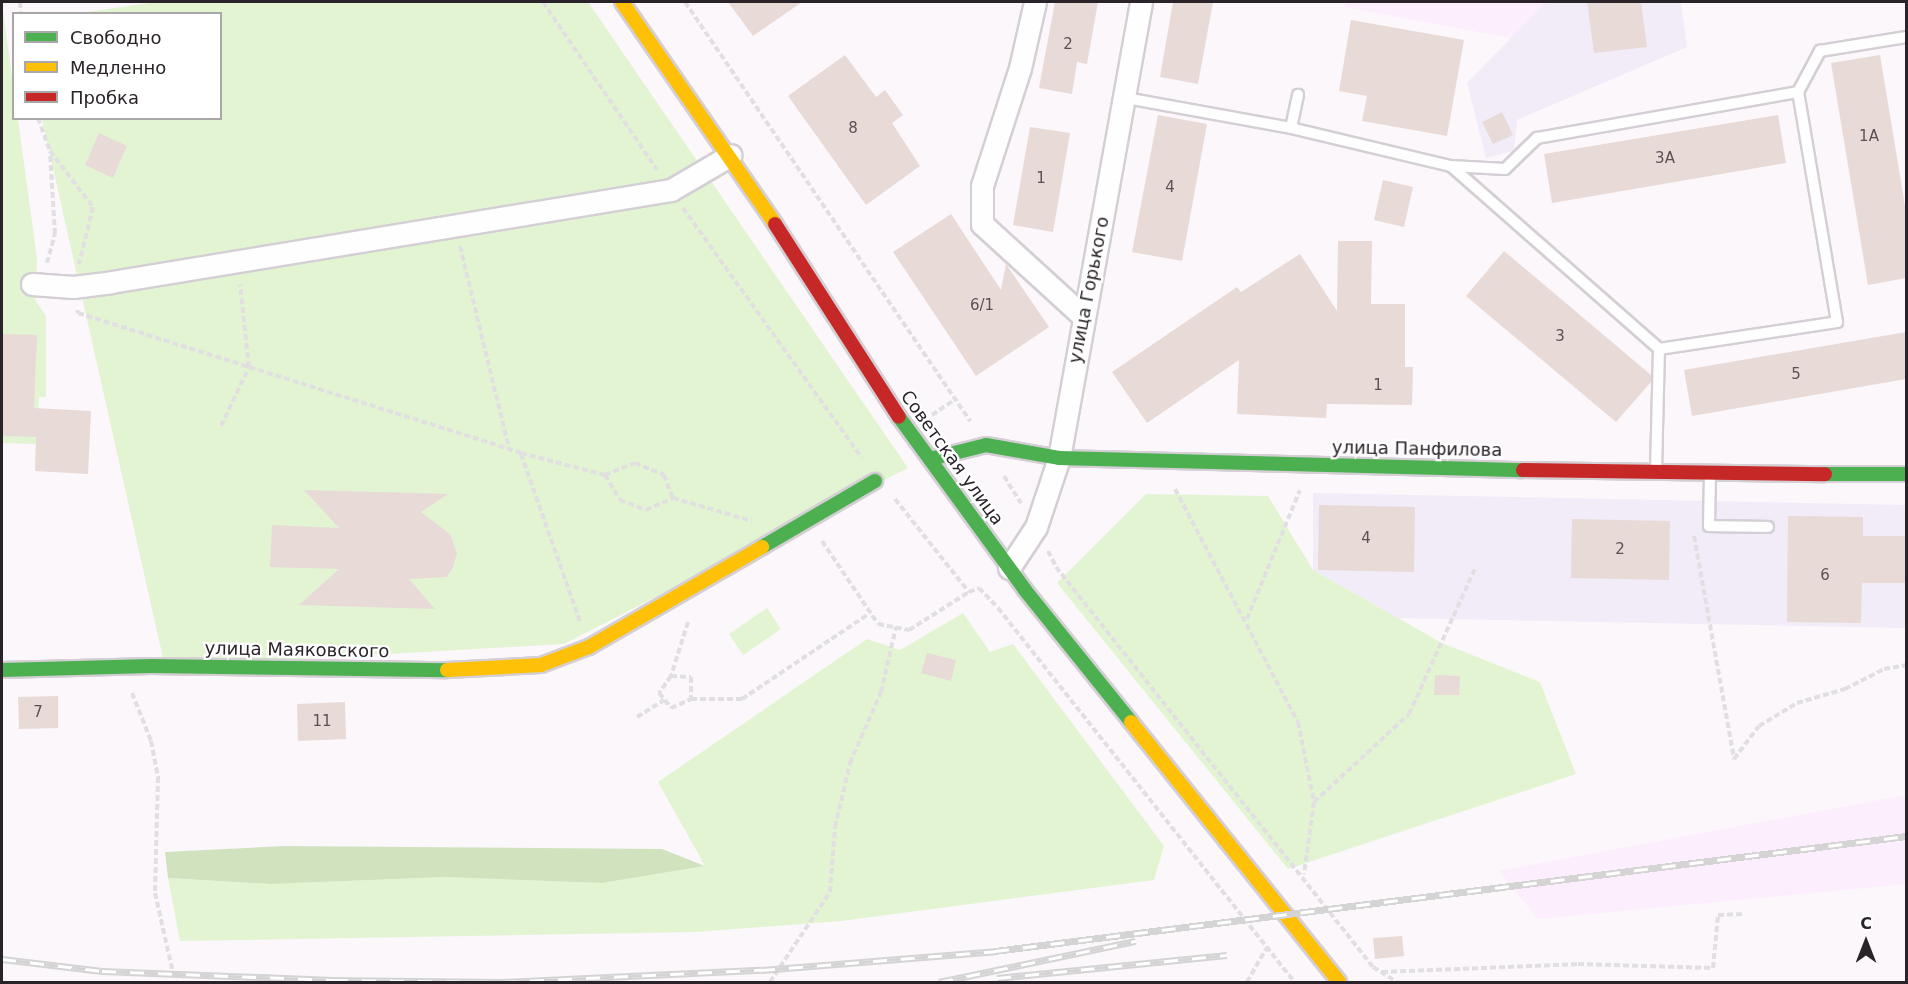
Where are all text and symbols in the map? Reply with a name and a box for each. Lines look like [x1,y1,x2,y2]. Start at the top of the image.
legend [12,12,222,120]
text: Свободно [70,27,162,48]
house number: 2 [1063,36,1073,54]
text: Медленно [70,57,166,78]
text: Пробка [70,87,139,108]
house number: 8 [848,120,858,138]
house number: 1А [1859,128,1879,146]
house number: 3А [1655,150,1675,168]
house number: 1 [1036,170,1046,188]
house number: 4 [1165,179,1175,197]
street label: улица Горького [1064,215,1114,365]
house number: 6/1 [970,297,994,315]
house number: 3 [1555,328,1565,346]
house number: 5 [1791,366,1801,384]
house number: 1 [1373,377,1383,395]
street label: Советская улица [896,386,1008,530]
street label: улица Панфилова [1332,437,1502,461]
house number: 4 [1361,530,1371,548]
house number: 2 [1615,541,1625,559]
house number: 6 [1820,567,1830,585]
street label: улица Маяковского [204,638,390,662]
house number: 7 [33,704,43,722]
house number: 11 [312,713,332,731]
north arrow [1836,912,1896,972]
text: С [1860,914,1872,933]

